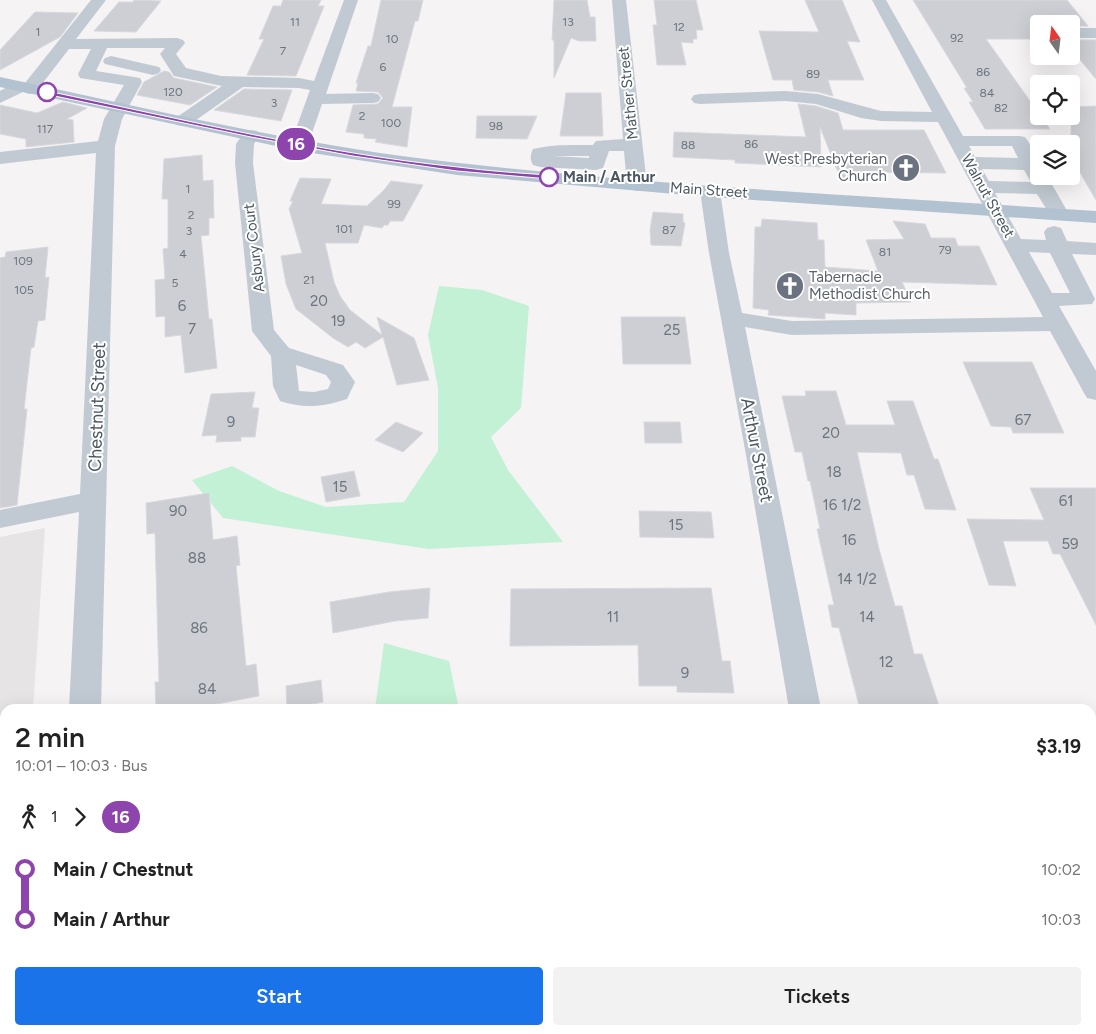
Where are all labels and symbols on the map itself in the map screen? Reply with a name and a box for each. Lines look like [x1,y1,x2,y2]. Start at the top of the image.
house number: 11 [290,15,300,29]
house number: 13 [562,15,574,29]
north arrow [1030,15,1080,65]
house number: 12 [673,20,685,34]
house number: 1 [36,25,40,39]
house number: 92 [950,31,964,45]
house number: 10 [386,32,399,46]
house number: 7 [280,44,287,58]
street label: Mather Street [614,45,642,140]
house number: 6 [380,60,387,74]
house number: 86 [976,65,990,79]
house number: 89 [806,67,820,81]
unlabelled marker [37,82,57,102]
house number: 120 [163,85,183,99]
house number: 84 [980,86,995,100]
house number: 3 [271,96,277,110]
house number: 82 [994,101,1008,115]
house number: 2 [359,109,365,123]
house number: 100 [381,116,401,130]
house number: 98 [489,119,503,133]
house number: 117 [37,122,54,136]
line badge: 16 [274,128,318,160]
house number: 86 [744,137,758,151]
house number: 88 [681,138,695,152]
place label: West Presbyterian Church [765,150,887,185]
street label: Walnut Street [958,151,1019,241]
church icon: West Presbyterian Church [891,153,921,183]
marker: Main / Arthur [539,167,559,187]
place label: Main / Arthur [563,168,655,186]
street label: Main Street [670,178,749,202]
house number: 1 [186,182,190,196]
house number: 99 [387,197,401,211]
street label: Asbury Court [240,202,268,294]
house number: 2 [188,208,194,222]
house number: 101 [335,222,353,236]
house number: 87 [662,223,676,237]
house number: 3 [186,224,192,238]
house number: 79 [938,243,952,257]
house number: 81 [879,245,891,259]
house number: 4 [179,247,187,261]
house number: 109 [13,254,33,268]
place label: Tabernacle Methodist Church [809,268,930,303]
church icon: Tabernacle Methodist Church [775,271,805,301]
house number: 21 [303,273,315,287]
house number: 5 [172,276,179,290]
house number: 105 [14,283,34,297]
house number: 20 [310,292,328,310]
house number: 6 [178,297,187,315]
house number: 19 [331,312,345,330]
house number: 7 [188,320,196,338]
house number: 25 [663,321,681,339]
street label: Chestnut Street [84,342,110,472]
street label: Arthur Street [736,396,778,504]
house number: 67 [1015,411,1031,429]
house number: 9 [227,413,235,431]
house number: 20 [822,424,840,442]
house number: 18 [826,463,842,481]
house number: 15 [333,478,347,496]
house number: 61 [1059,492,1073,510]
house number: 16 1/2 [823,496,861,514]
house number: 90 [169,502,187,520]
house number: 15 [669,516,683,534]
house number: 16 [842,531,857,549]
house number: 59 [1061,535,1079,553]
house number: 88 [188,549,206,567]
house number: 14 1/2 [837,570,877,588]
house number: 11 [607,608,619,626]
house number: 14 [859,608,875,626]
house number: 86 [190,619,208,637]
house number: 12 [879,653,893,671]
house number: 9 [681,664,689,682]
house number: 84 [198,680,216,698]

